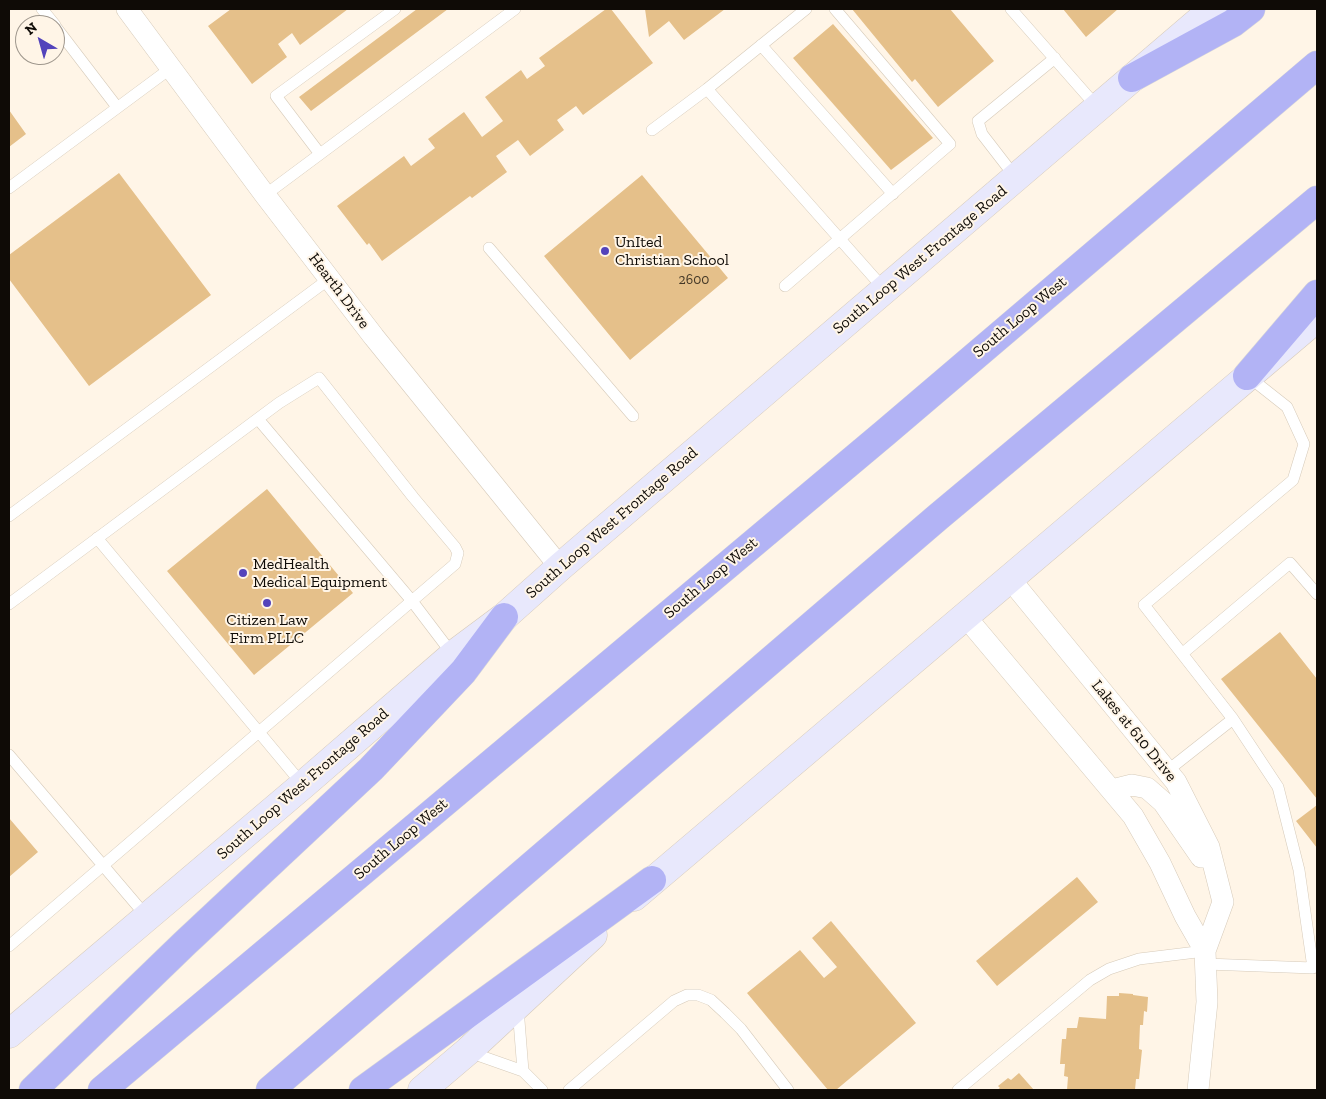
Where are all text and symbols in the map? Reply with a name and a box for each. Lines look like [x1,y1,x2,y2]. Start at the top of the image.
north arrow [15,15,65,65]
text: N [22,19,40,39]
street label: South Loop West Frontage Road [829,182,1011,338]
place label: UnIted Christian School [615,232,729,270]
marker: UnIted Christian School [599,245,611,257]
street label: Hearth Drive [304,249,374,333]
house number: 2600 [679,272,709,288]
street label: South Loop West [969,272,1071,362]
street label: South Loop West Frontage Road [522,443,702,603]
street label: South Loop West [660,533,762,623]
place label: MedHealth Medical Equipment [253,554,387,592]
marker: MedHealth Medical Equipment [237,567,249,579]
marker: Citizen Law Firm PLLC [261,597,273,609]
place label: Citizen Law Firm PLLC [226,610,308,648]
street label: Lakes at 610 Drive [1087,676,1181,786]
street label: South Loop West Frontage Road [213,704,393,864]
street label: South Loop West [350,794,452,884]

